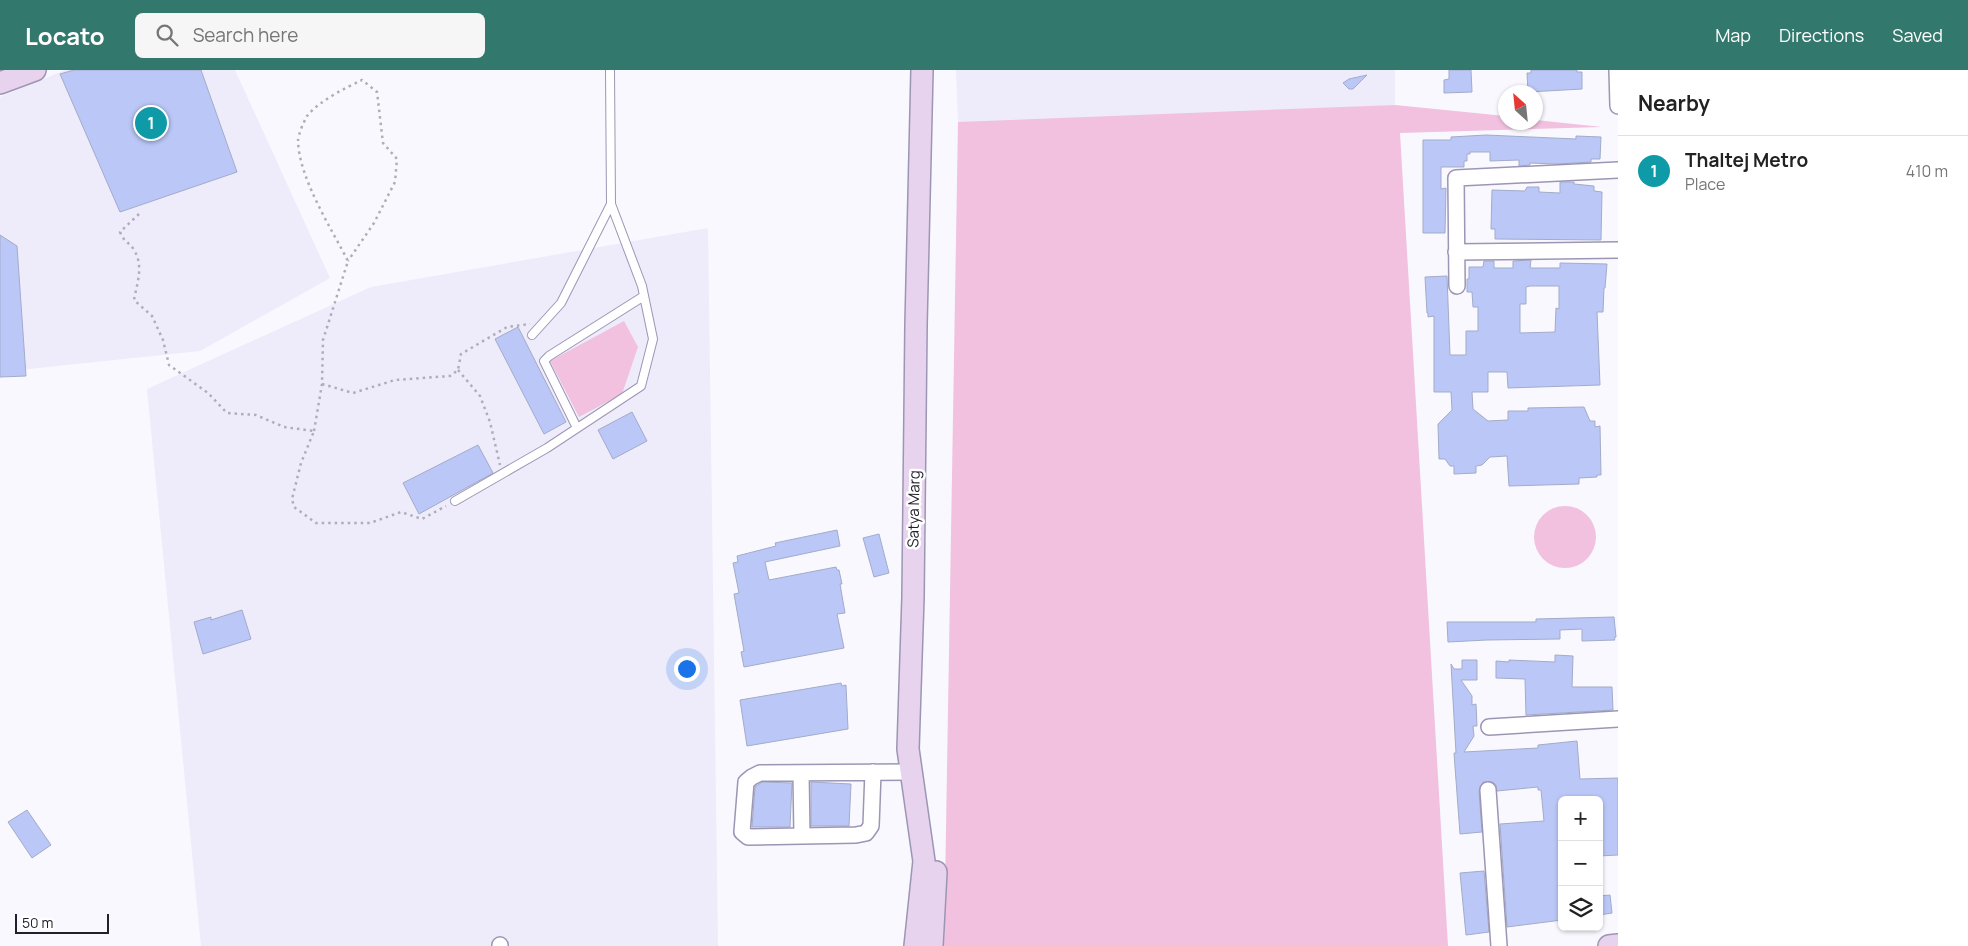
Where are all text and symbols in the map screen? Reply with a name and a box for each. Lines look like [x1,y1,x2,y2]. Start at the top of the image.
search box [135,13,485,58]
text: Locato [25,19,105,52]
icon: search [153,21,181,49]
text: Search here [193,22,298,48]
text: Map [1715,23,1751,47]
text: Directions [1779,23,1864,47]
text: Saved [1892,23,1943,47]
north arrow [1498,85,1543,130]
text: Nearby [1638,89,1710,117]
pin: 1 [135,104,167,142]
text: Thaltej Metro [1685,147,1808,173]
text: 1 [1650,160,1658,182]
text: 410 m [1906,160,1948,182]
text: Place [1685,173,1725,195]
street label: Satya Marg [902,470,925,548]
your location [674,656,700,682]
map controls [1558,796,1603,931]
button: + [1558,796,1603,841]
button: − [1558,841,1603,886]
button: layers [1558,886,1603,931]
scale bar [15,911,109,934]
text: 50 m [22,913,53,932]

